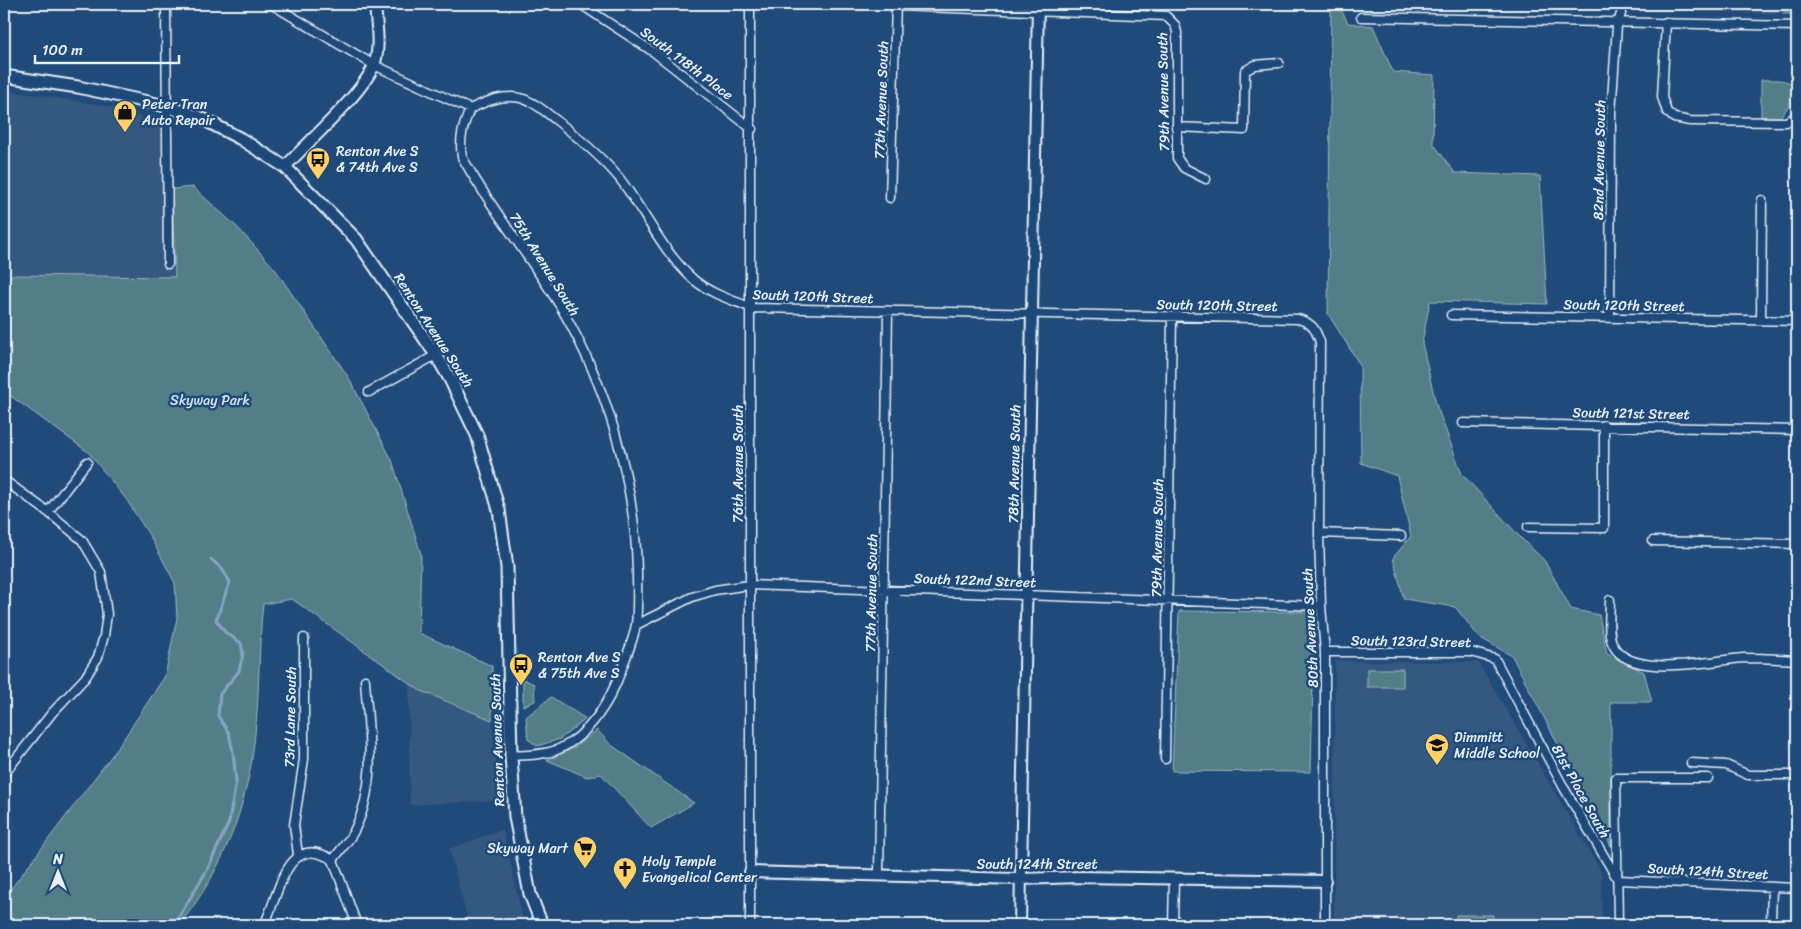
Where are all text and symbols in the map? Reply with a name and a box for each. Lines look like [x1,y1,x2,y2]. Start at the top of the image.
street label: South 118th Place [635,20,739,107]
scale bar [35,32,179,64]
street label: 79th Avenue South [1150,32,1177,152]
text: 100 m [42,37,83,63]
street label: 77th Avenue South [867,40,896,160]
place label: Peter Tran Auto Repair [141,92,216,133]
shop icon: Peter Tran Auto Repair [112,99,138,133]
street label: 82nd Avenue South [1586,100,1613,220]
place label: Renton Ave S & 74th Ave S [336,139,419,180]
bus stop icon: Renton Ave S & 74th Ave S [305,146,331,180]
street label: 75th Avenue South [502,207,587,321]
street label: Renton Avenue South [387,268,480,393]
street label: South 120th Street [752,282,874,311]
street label: South 120th Street [1156,292,1278,319]
street label: South 120th Street [1563,292,1685,319]
park label: Skyway Park [170,388,250,413]
street label: South 121st Street [1572,400,1690,427]
street label: 78th Avenue South [1001,404,1028,524]
street label: 76th Avenue South [726,405,751,523]
street label: 79th Avenue South [1144,478,1171,598]
street label: 77th Avenue South [858,534,885,652]
street label: South 122nd Street [913,566,1037,595]
street label: 80th Avenue South [1295,568,1326,688]
street label: South 123rd Street [1351,628,1471,655]
place label: Renton Ave S & 75th Ave S [538,645,621,686]
bus stop icon: Renton Ave S & 75th Ave S [508,652,534,686]
street label: 73rd Lane South [277,666,304,768]
street label: Renton Avenue South [483,673,512,807]
place label: Dimmitt Middle School [1454,725,1541,766]
school or university icon: Dimmitt Middle School [1424,732,1450,766]
street label: 81st Place South [1544,739,1617,843]
supermarket icon: Skyway Mart [572,835,598,869]
place label: Skyway Mart [487,836,569,861]
north arrow [32,846,82,896]
text: N [52,847,63,872]
place label: Holy Temple Evangelical Center [642,849,758,890]
street label: South 124th Street [976,852,1098,877]
church icon: Holy Temple Evangelical Center [612,856,638,890]
street label: South 124th Street [1647,856,1769,887]

